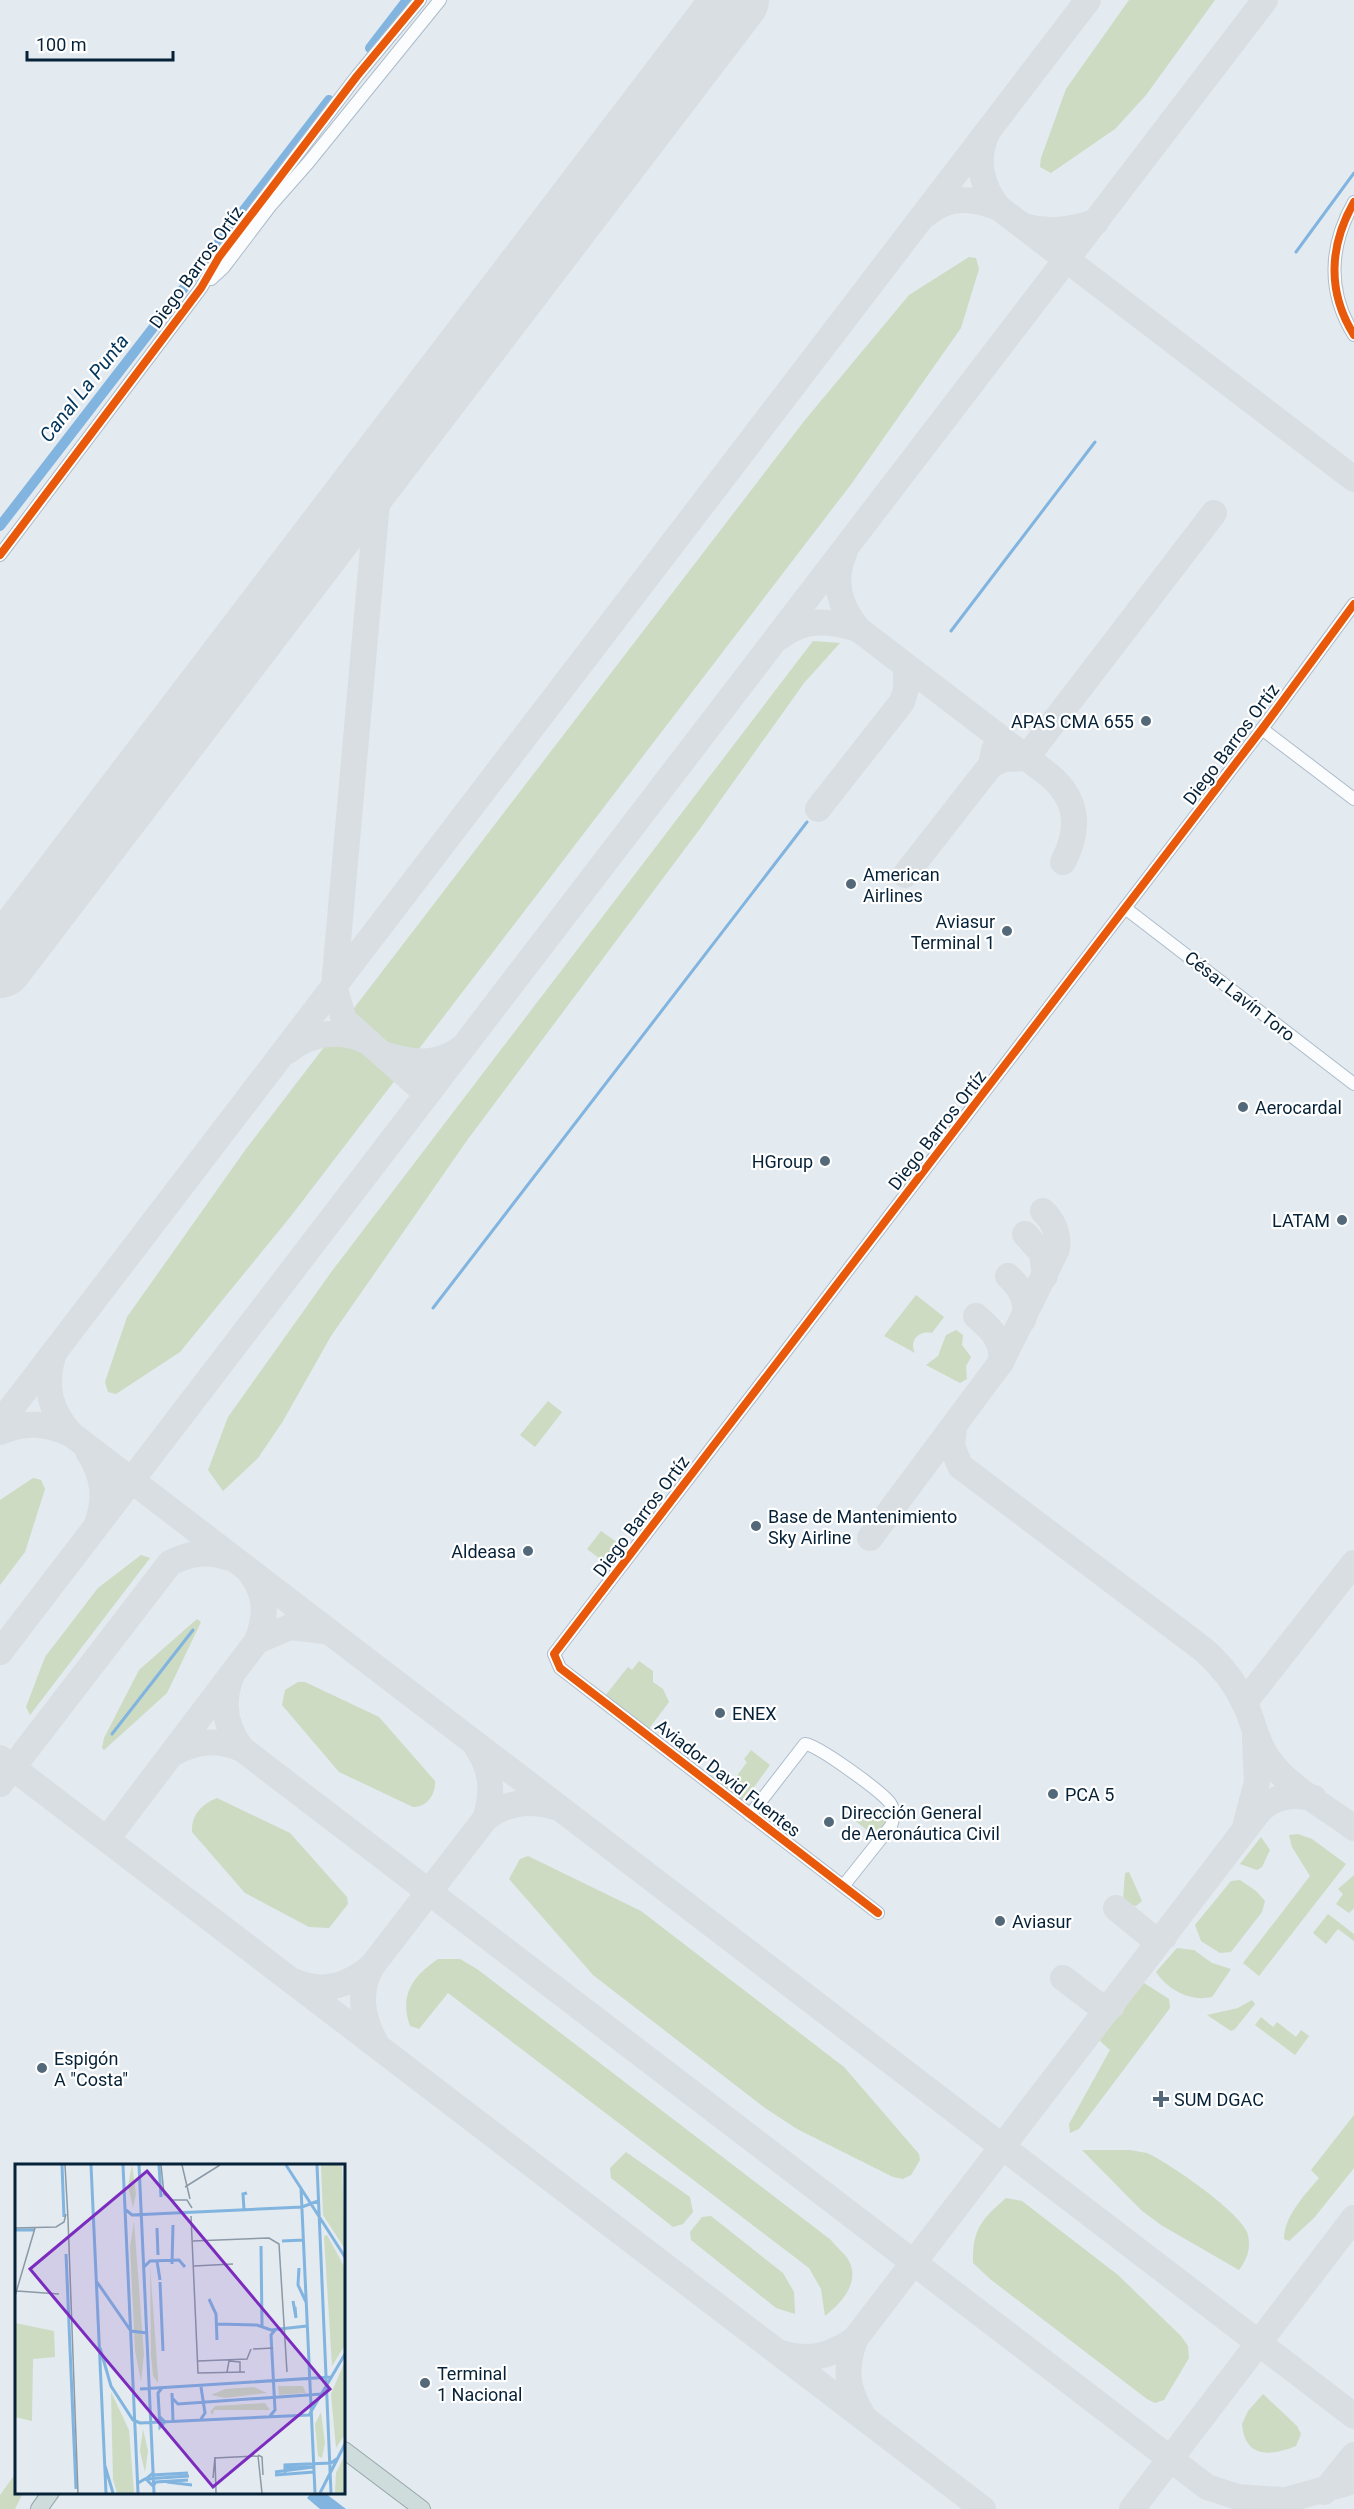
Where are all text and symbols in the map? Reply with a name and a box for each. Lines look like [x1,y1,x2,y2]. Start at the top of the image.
scale bar [27,24,172,62]
text: 100 m [36,34,87,55]
street label: Diego Barros Ortíz [145,202,247,332]
water label: Canal La Punta [34,329,134,447]
street label: Diego Barros Ortíz [1179,679,1283,809]
place label: APAS CMA 655 [1011,711,1134,732]
marker: APAS CMA 655 [1139,714,1153,728]
place label: American Airlines [863,864,940,906]
marker: American Airlines [844,877,858,891]
place label: Aviasur Terminal 1 [911,911,995,953]
marker: Aviasur Terminal 1 [1000,924,1014,938]
street label: César Lavín Toro [1181,947,1299,1045]
street label: Diego Barros Ortíz [884,1066,990,1194]
place label: Aerocardal [1255,1097,1342,1118]
marker: Aerocardal [1236,1100,1250,1114]
place label: HGroup [752,1151,813,1172]
marker: HGroup [818,1154,832,1168]
place label: LATAM [1272,1210,1330,1231]
marker: LATAM [1335,1213,1349,1227]
street label: Diego Barros Ortíz [589,1451,693,1581]
place label: Base de Mantenimiento Sky Airline [768,1506,957,1548]
marker: Base de Mantenimiento Sky Airline [749,1519,763,1533]
place label: Aldeasa [451,1541,516,1562]
marker: Aldeasa [521,1544,535,1558]
place label: ENEX [732,1703,777,1724]
marker: ENEX [713,1706,727,1720]
street label: Aviador David Fuentes [651,1715,805,1841]
place label: PCA 5 [1065,1784,1114,1805]
marker: PCA 5 [1046,1787,1060,1801]
place label: Dirección General de Aeronáutica Civil [841,1802,1000,1844]
marker: Dirección General de Aeronáutica Civil [822,1815,836,1829]
place label: Aviasur [1012,1911,1072,1932]
marker: Aviasur [993,1914,1007,1928]
place label: Espigón A "Costa" [54,2048,128,2090]
marker: Espigón A "Costa" [35,2061,49,2075]
place label: SUM DGAC [1174,2089,1264,2110]
marker: SUM DGAC [1152,2090,1170,2108]
inset map [15,2164,345,2494]
place label: Terminal 1 Nacional [437,2363,522,2405]
marker: Terminal 1 Nacional [418,2376,432,2390]

